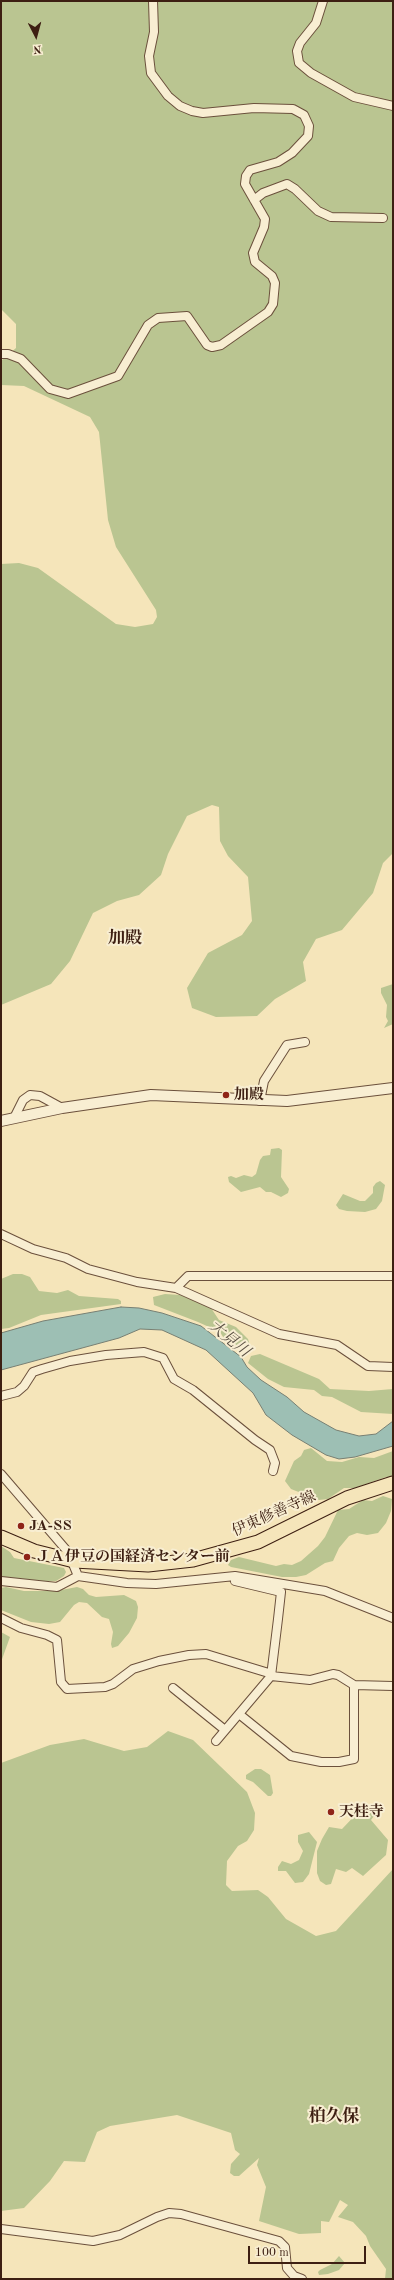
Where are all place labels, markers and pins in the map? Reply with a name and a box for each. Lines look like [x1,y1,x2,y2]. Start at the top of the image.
place label: 加殿 [234,1086,264,1104]
marker: 加殿 [221,1090,231,1100]
place label: JA-SS [29,1517,72,1535]
marker: JA-SS [16,1521,26,1531]
place label: ＪＡ伊豆の国経済センター前 [35,1548,230,1566]
marker: ＪＡ伊豆の国経済センター前 [22,1552,32,1562]
place label: 天桂寺 [339,1803,384,1821]
marker: 天桂寺 [326,1807,336,1817]

